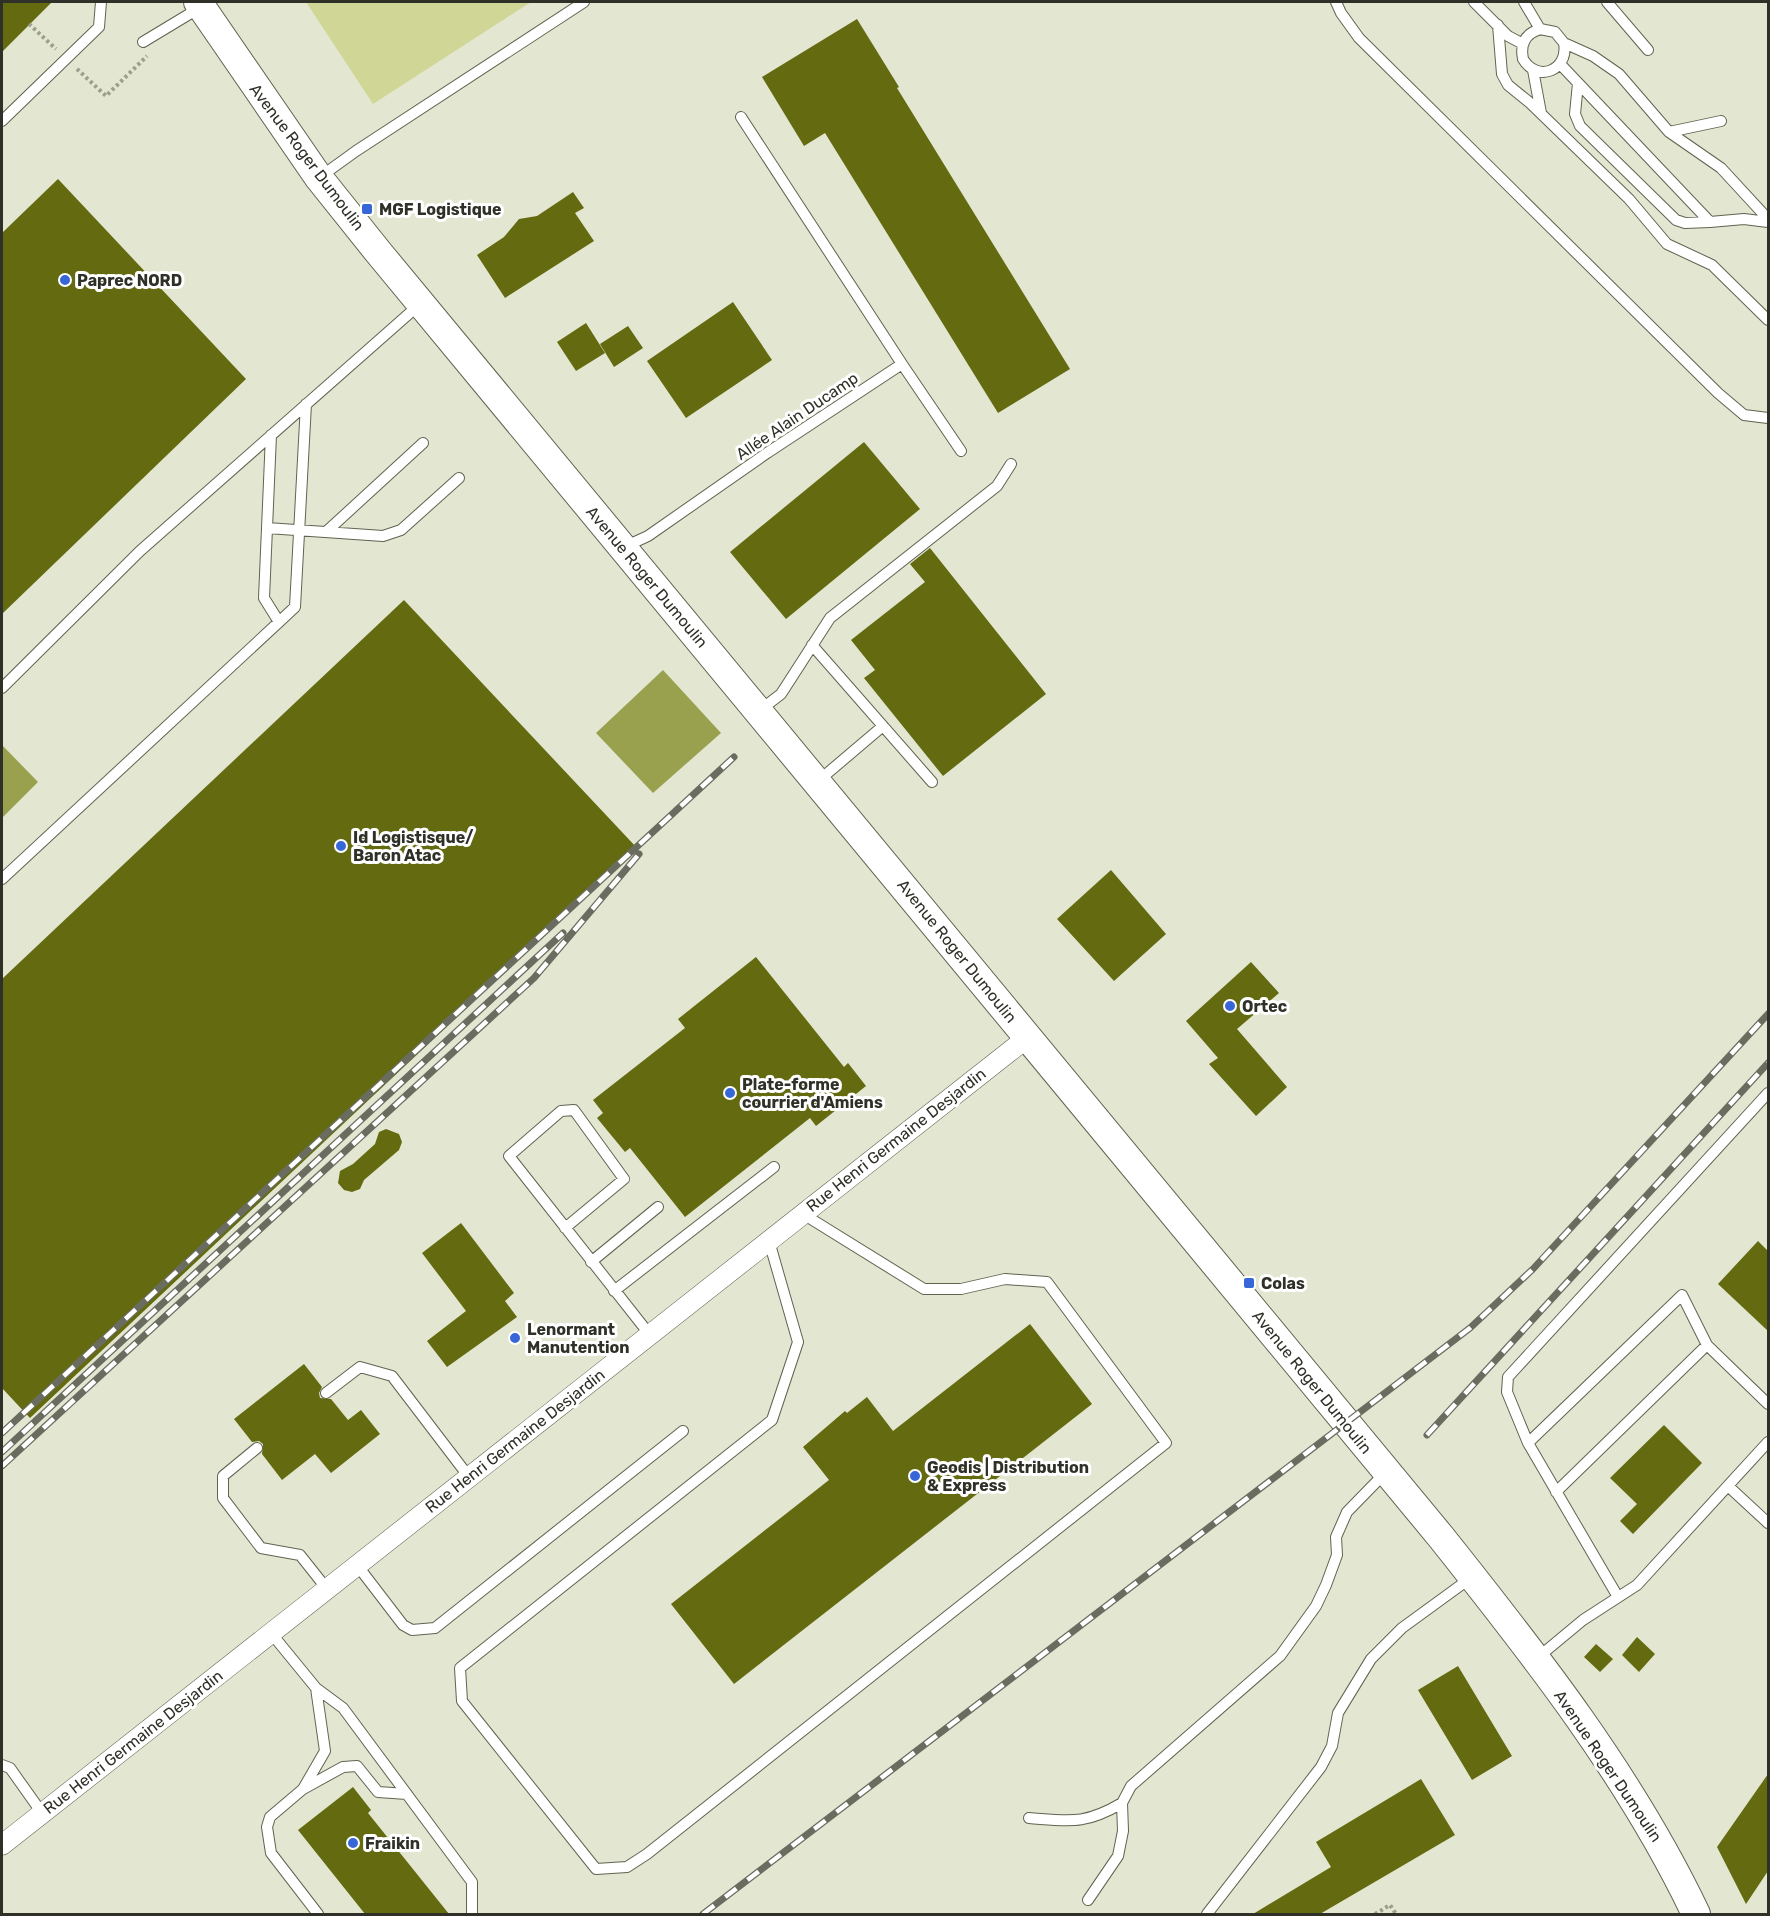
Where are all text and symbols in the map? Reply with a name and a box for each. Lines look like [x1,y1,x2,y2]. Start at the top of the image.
street label: Avenue Roger Dumoulin [246,80,368,234]
place label: MGF Logistique [379,200,502,219]
marker: MGF Logistique [360,202,374,216]
place label: Paprec NORD [77,271,182,290]
marker: Paprec NORD [58,273,72,287]
street label: Allée Alain Ducamp [732,368,862,464]
street label: Avenue Roger Dumoulin [582,502,712,652]
place label: Id Logistisque/ Baron Atac [353,828,474,865]
marker: Id Logistisque/ Baron Atac [334,839,348,853]
street label: Avenue Roger Dumoulin [893,876,1021,1026]
place label: Ortec [1242,997,1287,1016]
marker: Ortec [1223,999,1237,1013]
street label: Rue Henri Germaine Desjardin [803,1064,989,1216]
place label: Plate-forme courrier d'Amiens [742,1075,883,1112]
marker: Plate-forme courrier d'Amiens [723,1086,737,1100]
place label: Colas [1261,1274,1305,1293]
marker: Colas [1242,1276,1256,1290]
street label: Avenue Roger Dumoulin [1248,1307,1376,1457]
place label: Lenormant Manutention [527,1320,630,1357]
marker: Lenormant Manutention [508,1331,522,1345]
street label: Rue Henri Germaine Desjardin [422,1365,608,1517]
place label: Geodis | Distribution & Express [927,1457,1089,1495]
marker: Geodis | Distribution & Express [908,1469,922,1483]
street label: Rue Henri Germaine Desjardin [40,1666,226,1818]
street label: Avenue Roger Dumoulin [1550,1687,1666,1845]
place label: Fraikin [365,1834,420,1853]
marker: Fraikin [346,1836,360,1850]

